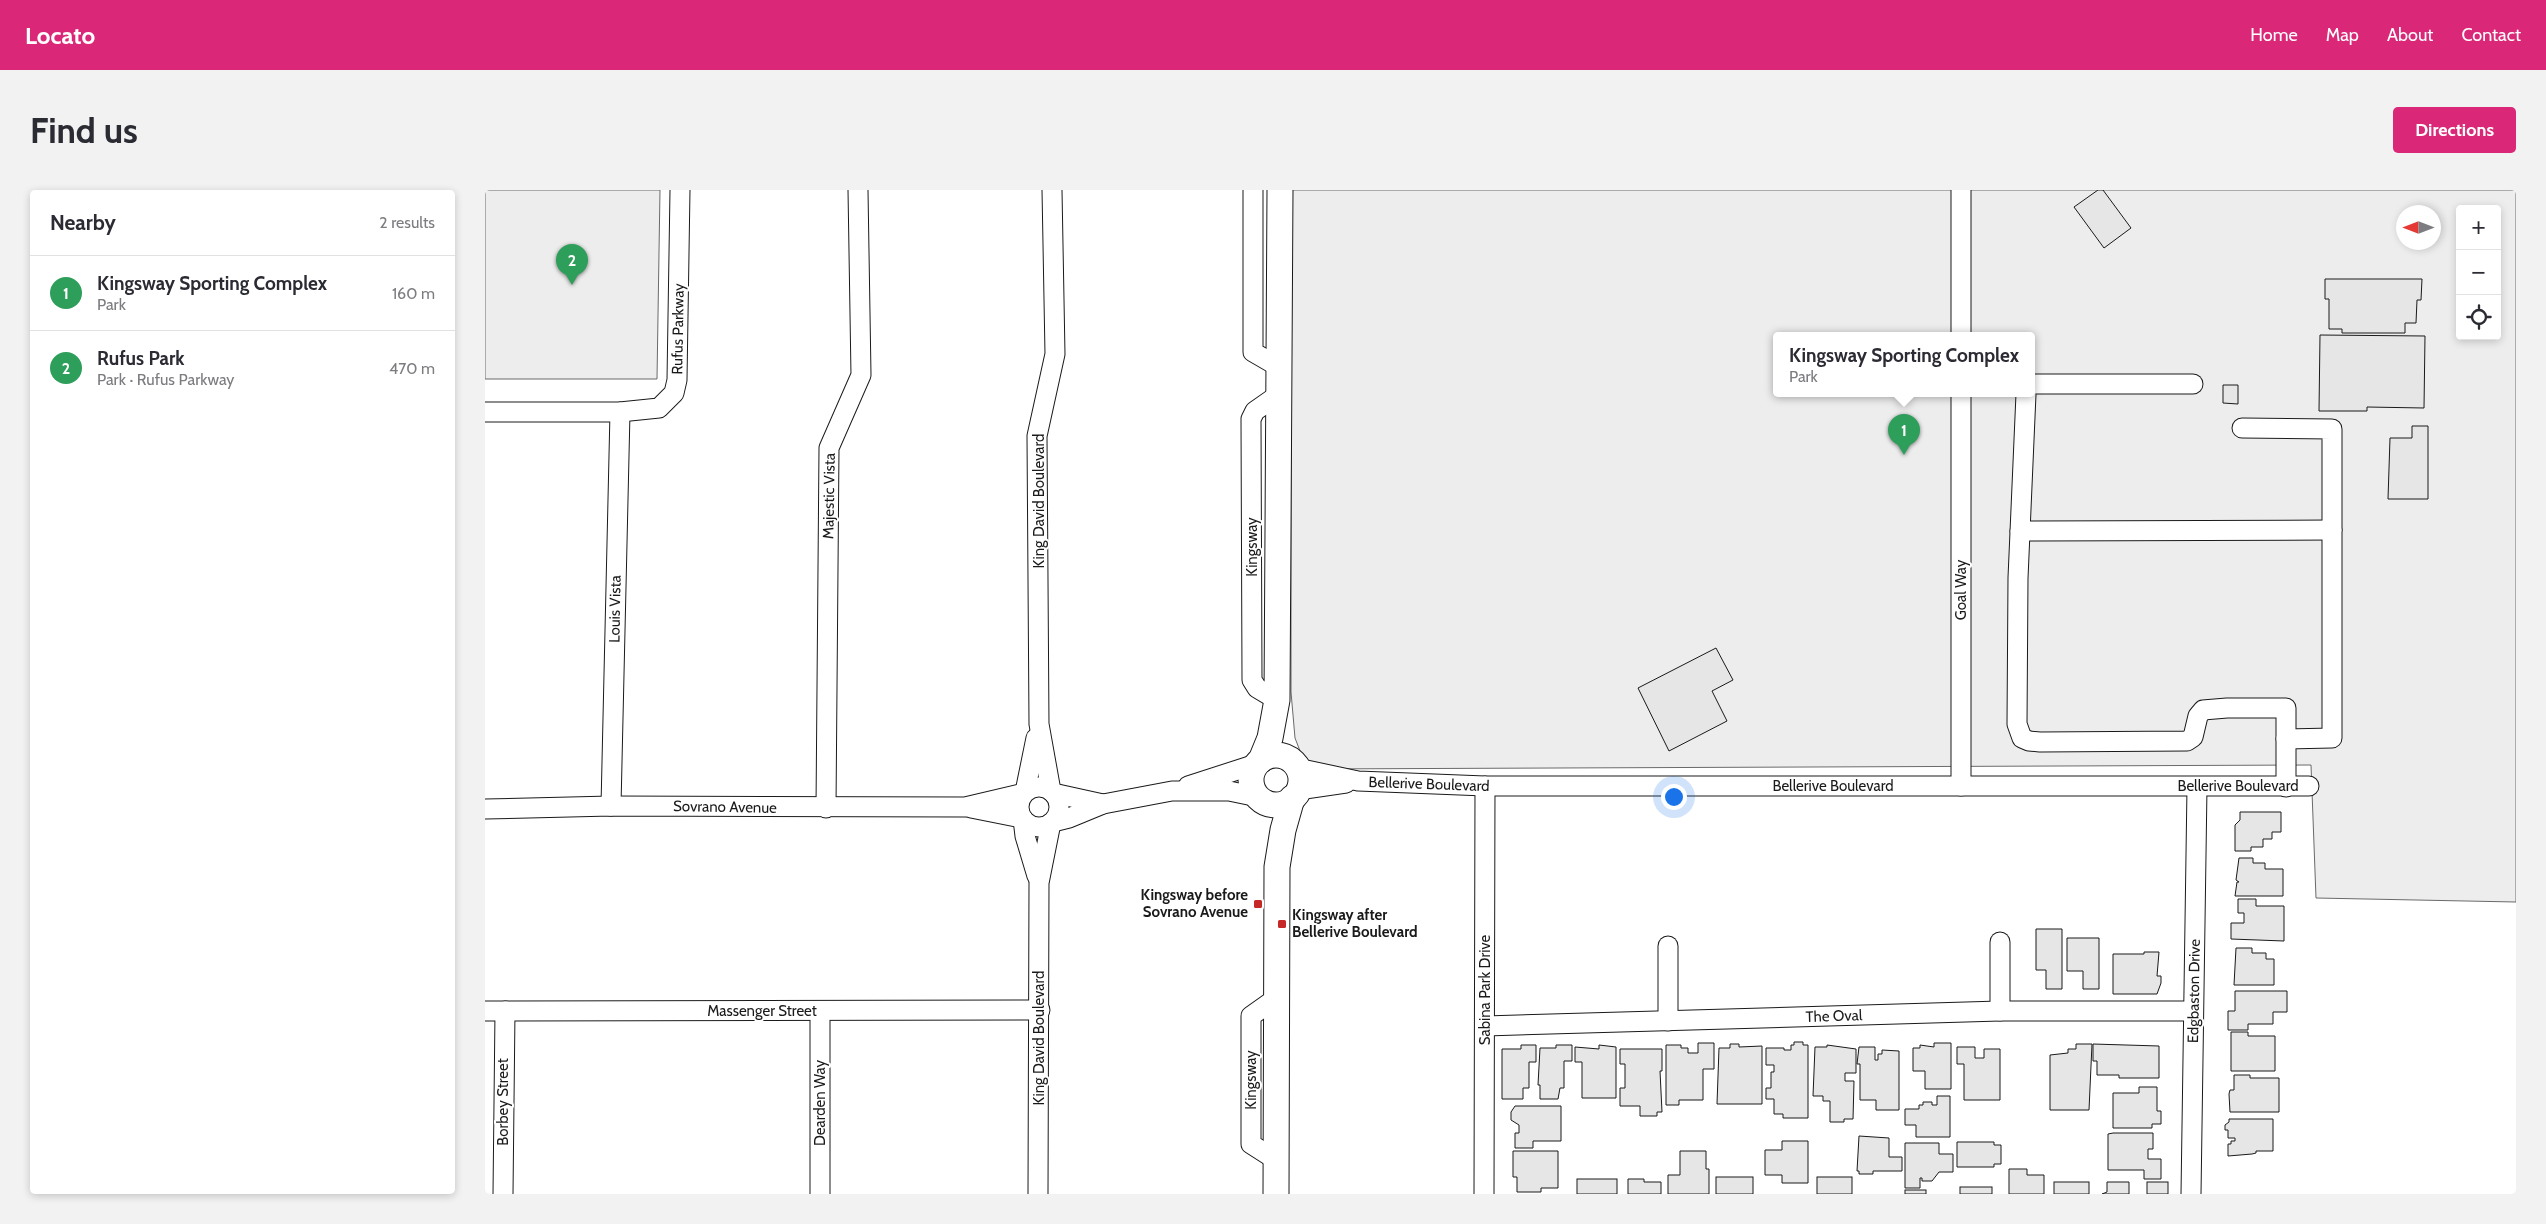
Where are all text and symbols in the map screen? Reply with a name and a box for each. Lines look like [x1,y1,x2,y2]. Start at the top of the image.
text: Locato [25,21,95,50]
text: Home [2250,24,2298,46]
text: Map [2326,24,2359,46]
text: About [2387,24,2433,46]
text: Contact [2461,24,2521,46]
button: Directions [2393,107,2516,153]
text: Find us [30,109,138,152]
north arrow [2396,205,2441,250]
map controls [2456,205,2501,340]
button: + [2456,205,2501,250]
text: Nearby [50,210,116,235]
text: 2 results [379,213,435,232]
pin: 2 [556,244,588,285]
button: − [2456,250,2501,295]
text: Kingsway Sporting Complex [97,272,327,295]
street label: Rufus Parkway [668,283,688,375]
text: 1 [63,284,69,303]
text: 160 m [392,284,435,303]
text: Park [97,295,126,314]
button: locate [2456,295,2501,340]
popup [1773,332,2035,397]
text: Kingsway Sporting Complex [1789,344,2019,367]
text: Rufus Park [97,347,184,370]
text: 2 [62,359,70,378]
text: 470 m [389,359,435,378]
text: Park [1789,367,1818,386]
text: Park · Rufus Parkway [97,370,234,389]
pin: 1 [1888,414,1920,455]
street label: King David Boulevard [1030,434,1048,568]
street label: Majestic Vista [819,452,839,539]
street label: Kingsway [1243,517,1261,577]
street label: Goal Way [1952,559,1970,620]
street label: Louis Vista [605,574,625,643]
street label: Bellerive Boulevard [1368,773,1490,795]
street label: Bellerive Boulevard [1772,777,1894,795]
street label: Bellerive Boulevard [2177,777,2299,795]
your location [1661,784,1687,810]
street label: Sovrano Avenue [673,797,777,817]
place label: Kingsway before Sovrano Avenue [1141,886,1248,921]
marker: Kingsway before Sovrano Avenue [1252,898,1264,910]
place label: Kingsway after Bellerive Boulevard [1292,906,1418,941]
marker: Kingsway after Bellerive Boulevard [1276,918,1288,930]
street label: Sabina Park Drive [1476,934,1494,1045]
street label: Edgbaston Drive [2184,938,2204,1043]
street label: King David Boulevard [1030,971,1048,1105]
street label: Massenger Street [707,1002,817,1020]
street label: The Oval [1805,1006,1863,1026]
street label: Kingsway [1242,1050,1260,1110]
street label: Borbey Street [494,1058,512,1146]
street label: Dearden Way [811,1060,829,1146]

